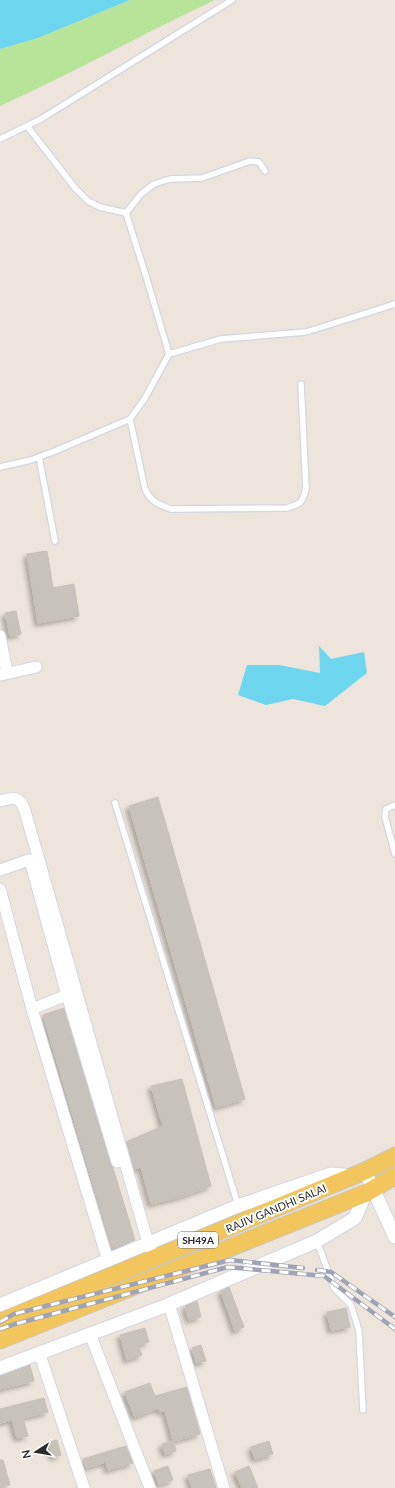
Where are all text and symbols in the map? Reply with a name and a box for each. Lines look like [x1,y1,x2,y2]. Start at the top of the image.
street label: RAJIV GANDHI SALAI [224,1181,328,1235]
road number: SH49A [178,1232,218,1248]
north arrow [16,1432,56,1472]
text: N [18,1449,33,1460]

